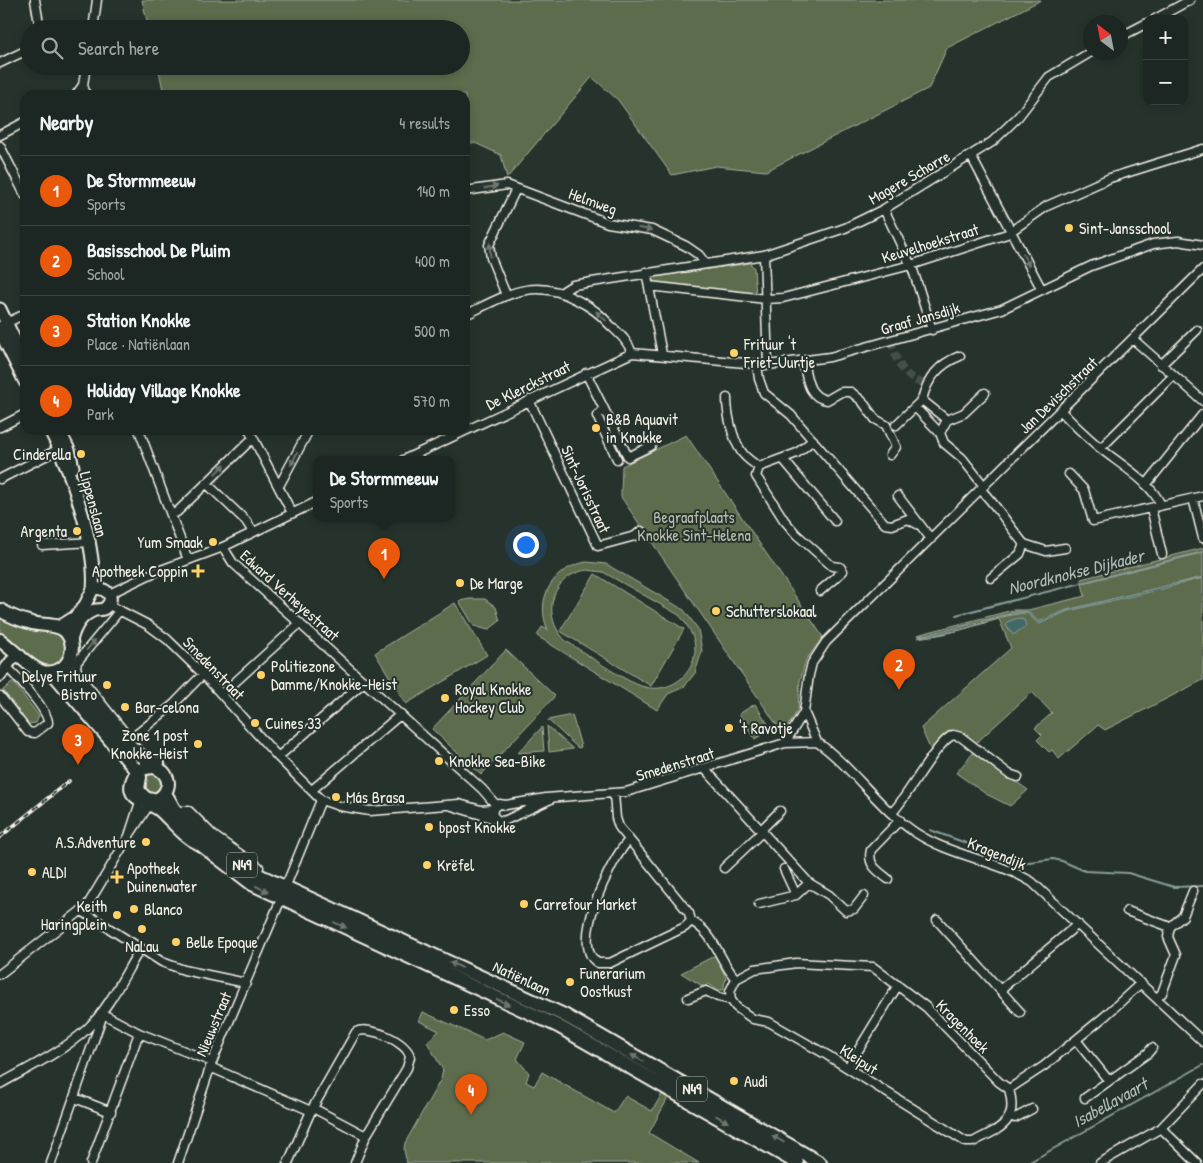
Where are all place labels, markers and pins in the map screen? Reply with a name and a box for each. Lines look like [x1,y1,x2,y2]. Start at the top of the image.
place label: Sint-Jansschool [1079,217,1172,239]
marker: Sint-Jansschool [1063,222,1075,234]
place label: Frituur 't Friet-Uurtje [743,333,816,373]
marker: Frituur 't Friet-Uurtje [728,347,740,359]
place label: B&B Aquavit in Knokke [606,408,678,448]
marker: B&B Aquavit in Knokke [590,422,602,434]
place label: Cinderella [13,443,71,465]
marker: Cinderella [75,448,87,460]
place label: Argenta [21,520,67,542]
marker: Argenta [71,525,83,537]
place label: Yum Smaak [138,531,203,553]
marker: Yum Smaak [207,536,219,548]
pin: 1 [368,538,400,579]
place label: Apotheek Coppin [92,560,188,582]
marker: Apotheek Coppin [192,565,204,577]
place label: De Marge [470,572,524,594]
marker: De Marge [454,577,466,589]
place label: Schutterslokaal [726,600,817,622]
marker: Schutterslokaal [710,605,722,617]
pin: 2 [883,649,915,690]
place label: Politiezone Damme/Knokke-Heist [271,655,398,695]
place label: Delye Frituur Bistro [22,665,98,705]
marker: Politiezone Damme/Knokke-Heist [255,669,267,681]
place label: Royal Knokke Hockey Club [455,678,532,718]
marker: Delye Frituur Bistro [101,679,113,691]
marker: Royal Knokke Hockey Club [439,692,451,704]
place label: Bar-celona [135,696,199,718]
marker: Bar-celona [119,701,131,713]
place label: Cuines 33 [265,712,322,734]
marker: Cuines 33 [249,717,261,729]
place label: 't Ravotje [739,717,793,739]
marker: 't Ravotje [723,722,735,734]
pin: 3 [62,724,94,765]
place label: Zone 1 post Knokke-Heist [111,724,188,764]
marker: Zone 1 post Knokke-Heist [192,738,204,750]
place label: Knokke Sea-Bike [449,750,546,772]
marker: Knokke Sea-Bike [433,755,445,767]
place label: Más Brasa [346,786,405,808]
marker: Más Brasa [330,791,342,803]
place label: bpost Knokke [439,816,517,838]
marker: bpost Knokke [423,821,435,833]
place label: A.S.Adventure [56,831,137,853]
marker: A.S.Adventure [140,836,152,848]
place label: Krëfel [437,854,475,876]
place label: Apotheek Duinenwater [127,857,197,897]
marker: Krëfel [421,859,433,871]
place label: ALDI [42,861,67,883]
marker: ALDI [26,866,38,878]
marker: Apotheek Duinenwater [111,871,123,883]
place label: Carrefour Market [534,893,637,915]
place label: Keith Haringplein [41,895,107,935]
place label: Blanco [144,898,183,920]
marker: Carrefour Market [518,898,530,910]
marker: Blanco [128,903,140,915]
marker: Keith Haringplein [111,909,123,921]
marker: NaLau [136,923,148,935]
place label: Belle Epoque [186,931,259,953]
place label: NaLau [125,935,159,957]
marker: Belle Epoque [170,936,182,948]
place label: Funerarium Oostkust [579,962,646,1002]
marker: Funerarium Oostkust [564,976,576,988]
place label: Esso [464,999,490,1021]
marker: Esso [448,1004,460,1016]
place label: Audi [744,1070,768,1092]
pin: 4 [455,1074,487,1115]
marker: Audi [728,1075,740,1087]

